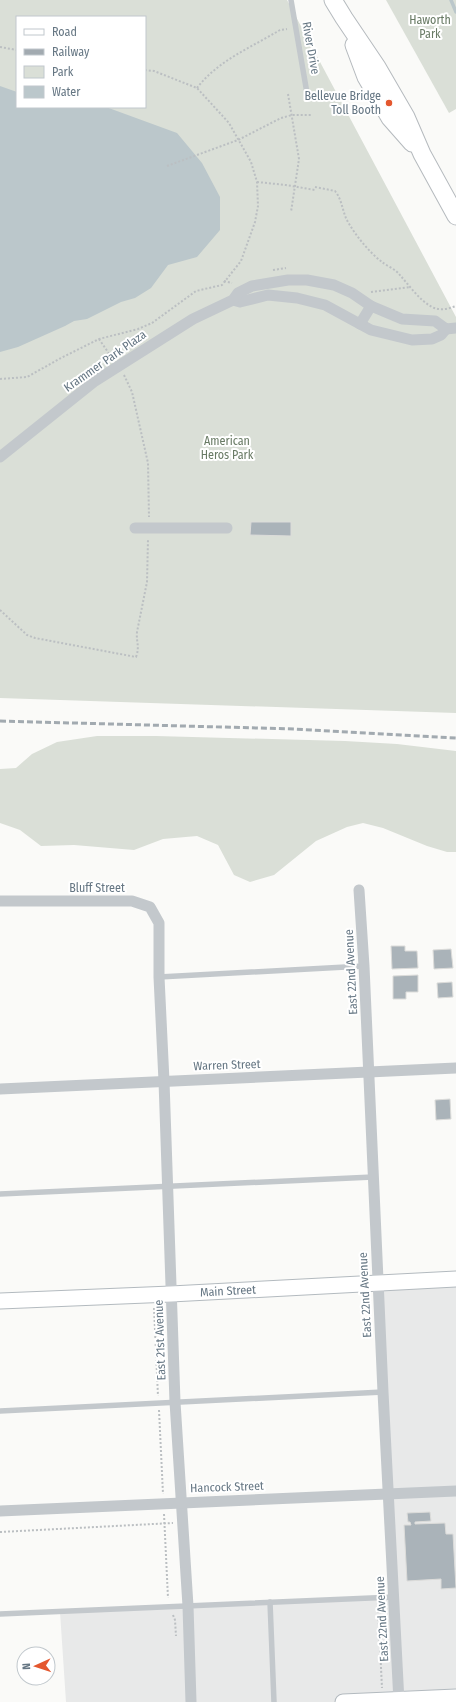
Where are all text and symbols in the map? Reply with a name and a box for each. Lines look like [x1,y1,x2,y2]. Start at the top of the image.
park label: Haworth Park [409,13,451,41]
legend [16,16,146,108]
street label: River Drive [299,21,323,75]
text: Road [52,25,77,39]
text: Railway [52,45,90,59]
text: Park [52,65,74,79]
text: Water [52,85,81,99]
place label: Bellevue Bridge Toll Booth [304,89,381,117]
marker: Bellevue Bridge Toll Booth [384,98,394,108]
street label: Krammer Park Plaza [61,327,149,395]
park label: American Heros Park [201,434,254,462]
street label: Bluff Street [69,881,125,895]
street label: East 22nd Avenue [342,929,360,1015]
street label: Warren Street [193,1057,261,1073]
street label: East 22nd Avenue [356,1252,374,1338]
street label: Main Street [200,1283,256,1299]
street label: East 21st Avenue [152,1299,168,1381]
street label: Hancock Street [190,1479,264,1495]
street label: East 22nd Avenue [373,1576,391,1662]
north arrow [16,1646,56,1686]
text: N [20,1663,33,1670]

